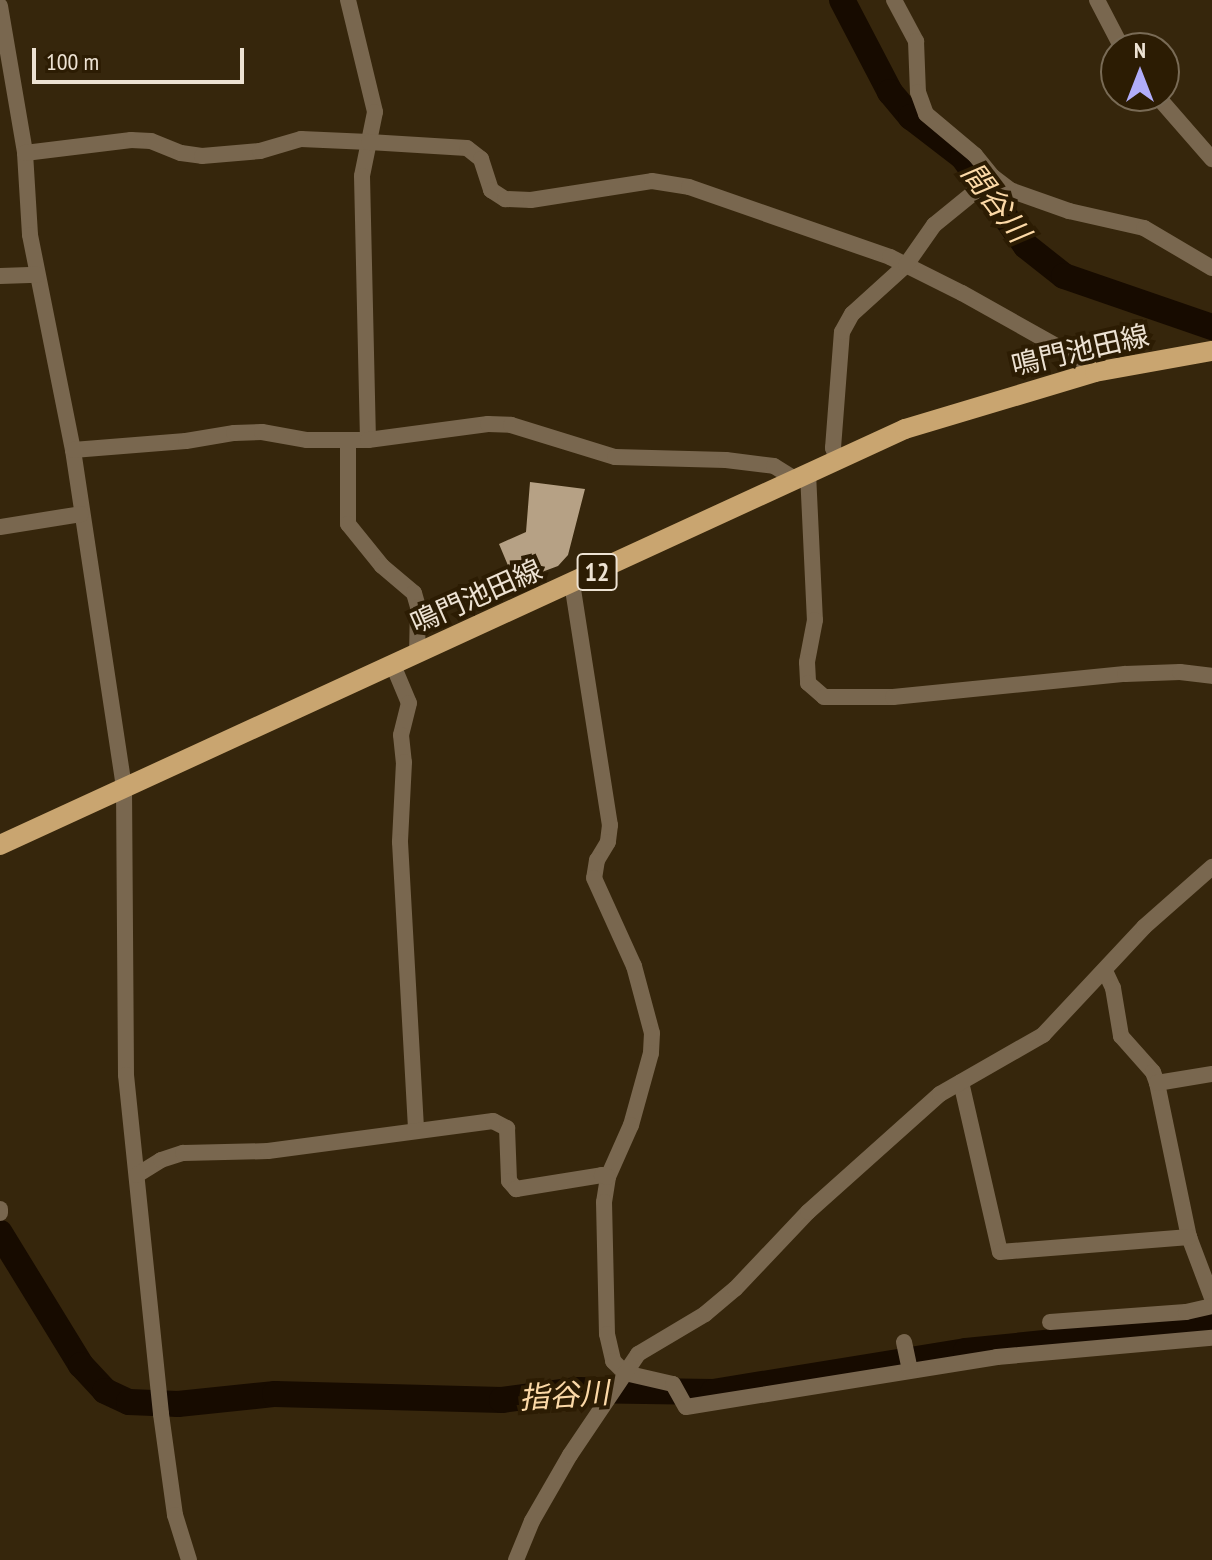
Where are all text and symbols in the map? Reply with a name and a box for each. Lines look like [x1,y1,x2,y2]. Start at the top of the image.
scale bar [36,32,248,82]
north arrow [1100,32,1180,112]
text: N [1134,36,1146,64]
text: 100 m [46,46,99,77]
water label: 間谷川 [955,155,1037,249]
street label: 鳴門池田線 [1008,318,1152,382]
road number: 12 [575,550,619,594]
street label: 鳴門池田線 [405,552,547,640]
water label: 指谷川 [518,1374,610,1416]

